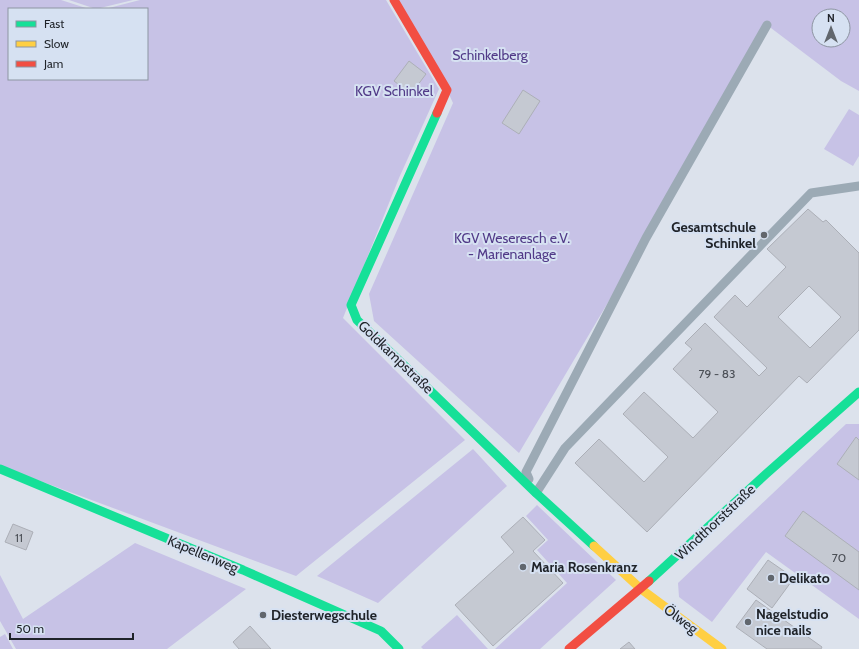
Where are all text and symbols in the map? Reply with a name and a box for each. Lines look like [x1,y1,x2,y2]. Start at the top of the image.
legend [8,8,148,80]
north arrow [811,8,851,48]
text: N [827,11,835,25]
text: Fast [44,16,64,31]
text: Slow [44,36,69,51]
park label: Schinkelberg [452,46,529,64]
text: Jam [43,56,63,71]
park label: KGV Schinkel [355,82,434,100]
place label: Gesamtschule Schinkel [671,218,756,252]
park label: KGV Weseresch e.V. - Marienanlage [454,229,570,263]
marker: Gesamtschule Schinkel [759,230,769,240]
street label: Goldkampstraße [355,317,437,397]
house number: 79 - 83 [698,366,736,381]
street label: Windthorststraße [671,480,759,564]
house number: 11 [15,530,23,545]
street label: Kapellenweg [165,531,242,577]
house number: 70 [832,550,846,565]
place label: Maria Rosenkranz [531,558,638,576]
marker: Maria Rosenkranz [518,562,528,572]
place label: Delikato [779,569,830,587]
marker: Delikato [766,573,776,583]
street label: Ölweg [660,600,702,638]
place label: Nagelstudio nice nails [756,605,828,639]
place label: Diesterwegschule [271,606,377,624]
marker: Diesterwegschule [258,610,268,620]
scale bar [10,615,133,641]
marker: Nagelstudio nice nails [743,617,753,627]
text: 50 m [16,621,44,636]

